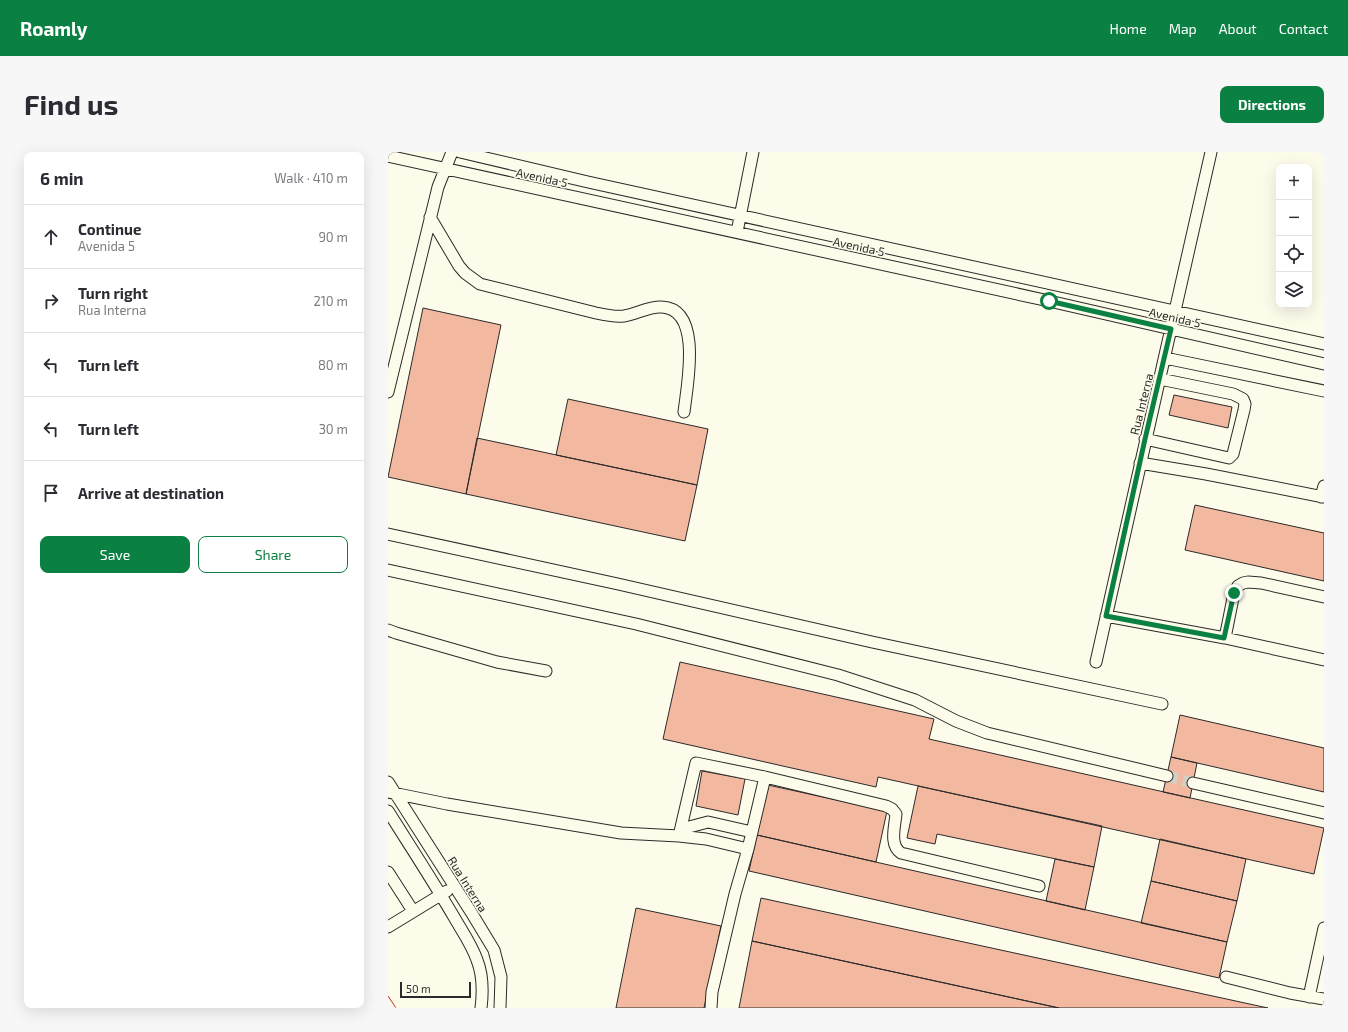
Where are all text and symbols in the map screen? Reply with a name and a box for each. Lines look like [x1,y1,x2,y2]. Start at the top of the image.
text: Roamly [20,17,87,40]
text: Home [1110,20,1147,37]
text: Map [1169,20,1197,37]
text: About [1219,20,1257,37]
text: Contact [1279,20,1328,37]
button: Directions [1220,86,1324,123]
text: Find us [24,87,118,121]
map controls [1276,164,1312,308]
button: + [1276,164,1312,200]
street label: Avenida 5 [515,165,569,189]
text: 6 min [40,168,84,188]
text: Walk · 410 m [274,170,348,186]
button: − [1276,200,1312,236]
text: Continue [78,220,141,238]
icon: ahead [40,226,62,248]
text: 90 m [318,229,348,245]
street label: Avenida 5 [832,234,886,258]
button: locate [1276,236,1312,272]
text: Avenida 5 [78,238,135,254]
button: layers [1276,272,1312,308]
text: Turn right [78,284,148,302]
icon: right [40,290,62,312]
route start [1040,292,1058,310]
text: 210 m [313,293,348,309]
text: Rua Interna [78,302,146,318]
street label: Avenida 5 [1148,304,1202,330]
icon: left [40,354,62,376]
text: Turn left [78,356,139,374]
text: 80 m [318,357,348,373]
street label: Rua Interna [1127,372,1155,436]
icon: left [40,418,62,440]
text: Turn left [78,420,139,438]
text: 30 m [319,421,348,437]
icon: arrive [40,482,62,504]
text: Arrive at destination [78,484,224,502]
button: Save [40,536,190,573]
button: Share [198,536,348,573]
route end [1225,584,1243,602]
street label: Rua Interna [445,854,491,914]
scale bar [400,980,471,999]
text: 50 m [406,982,431,995]

